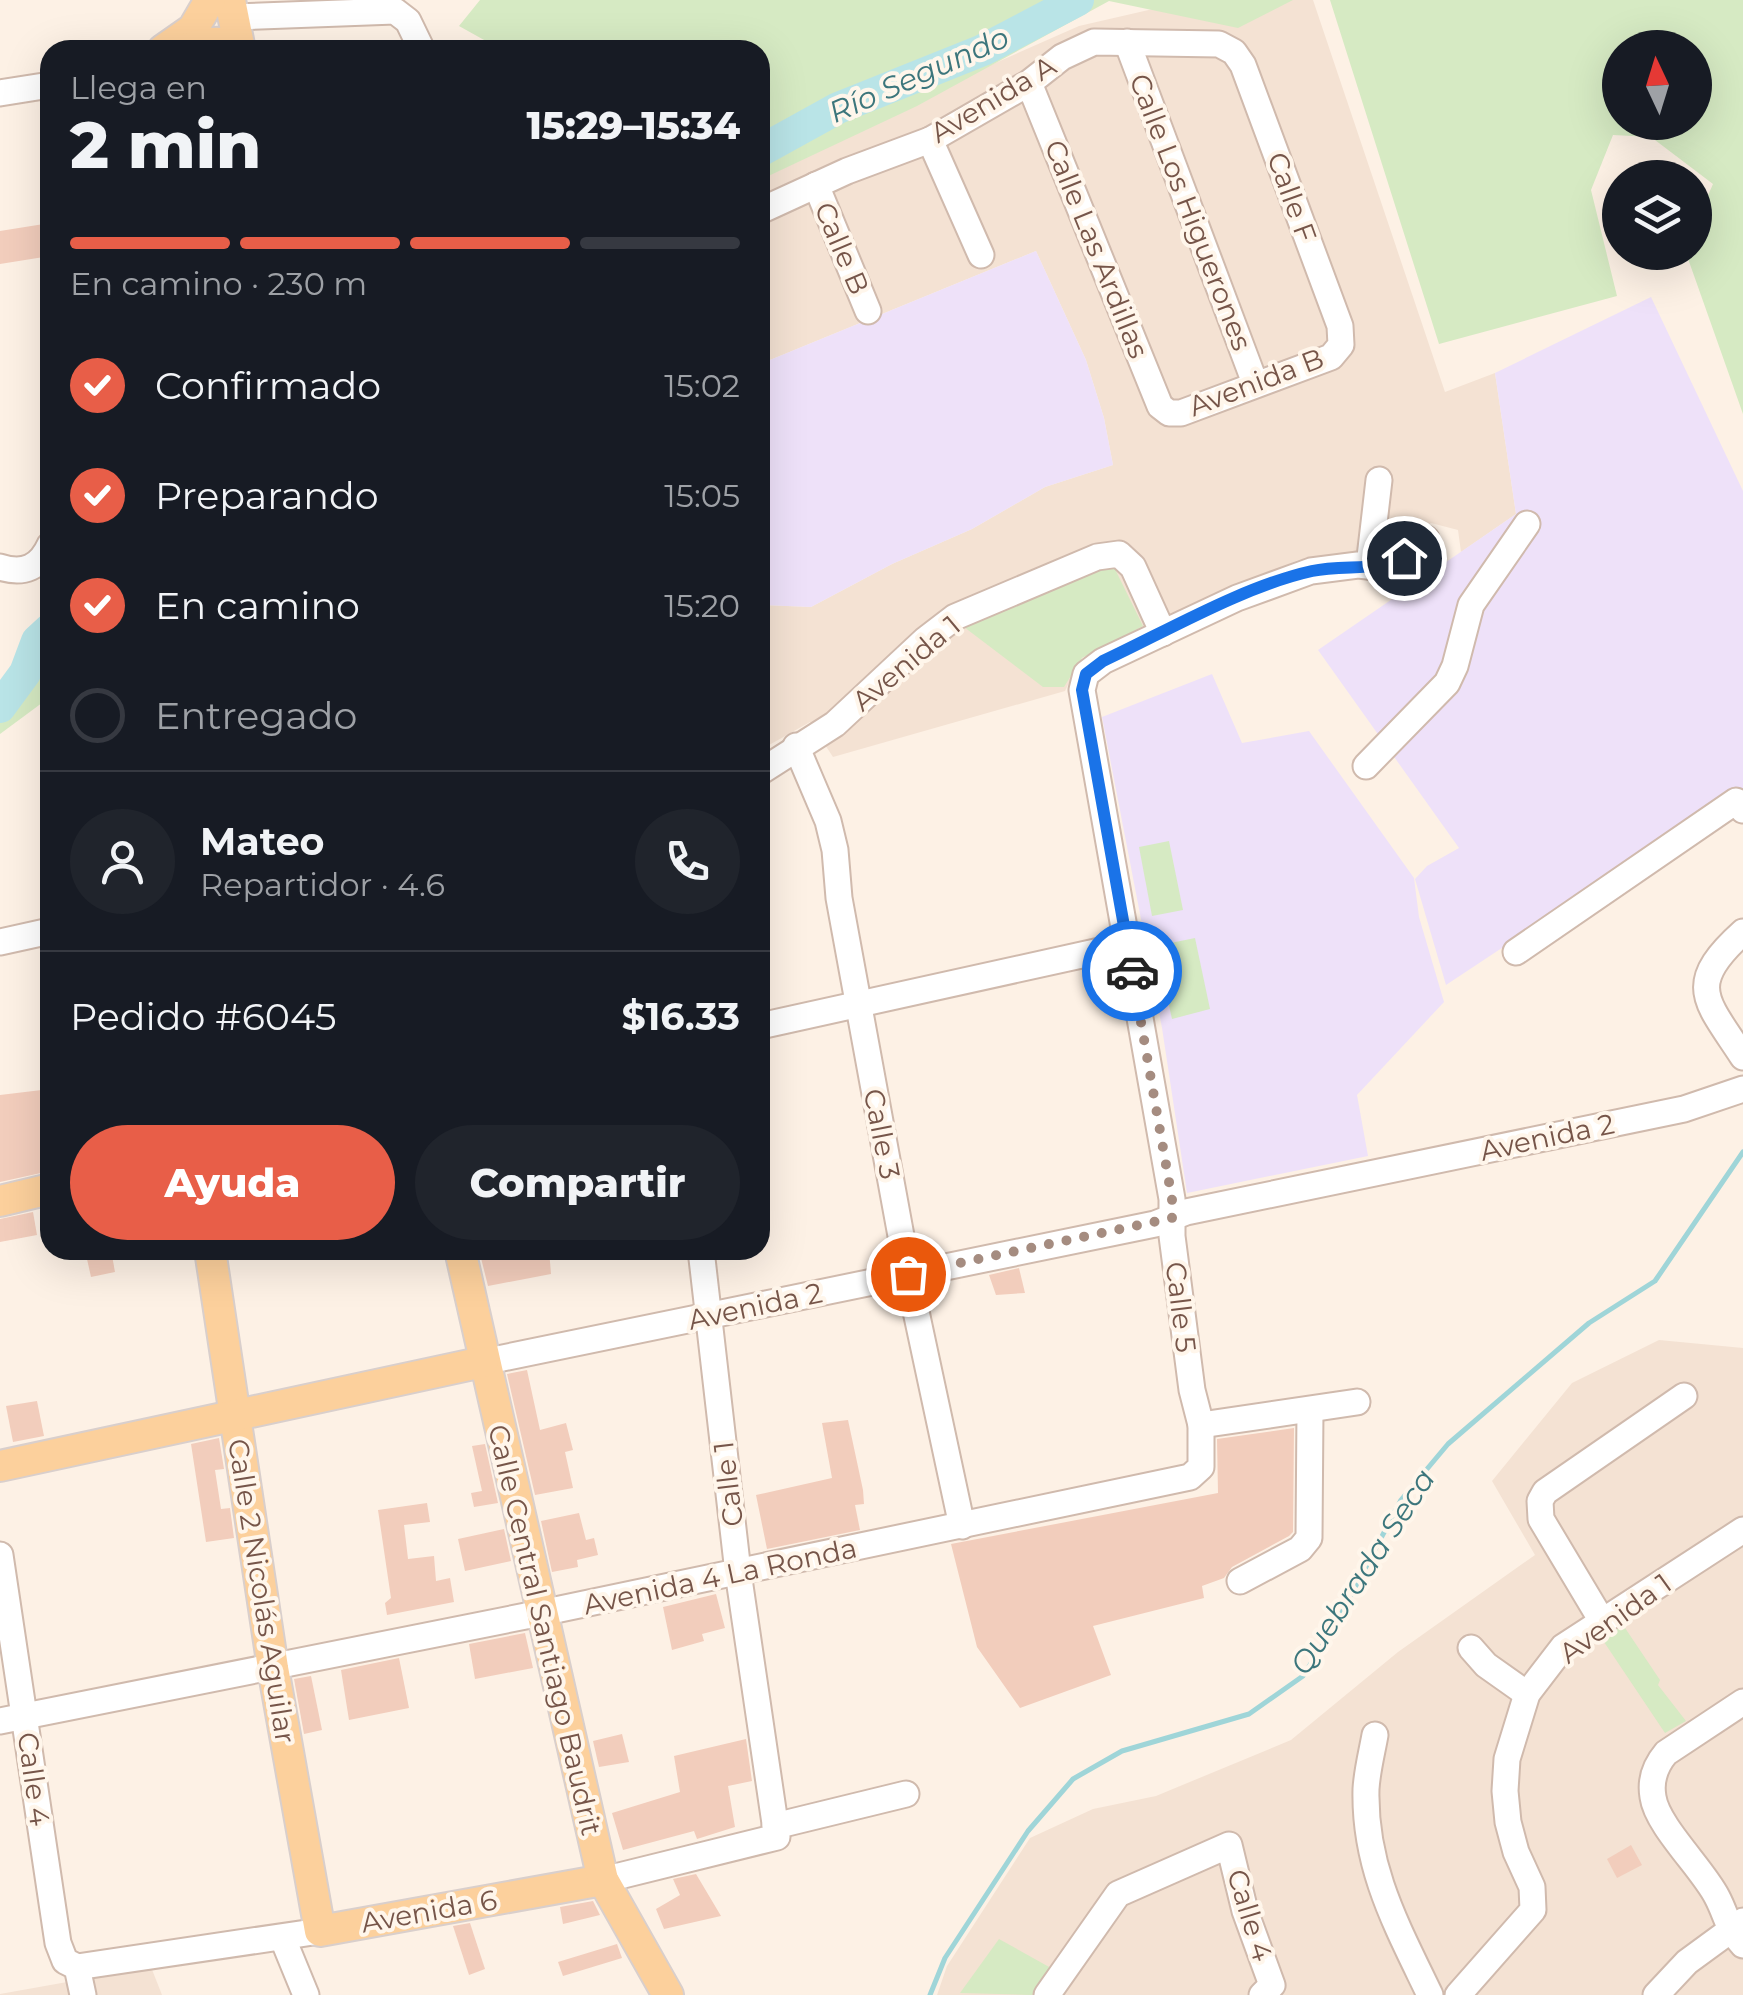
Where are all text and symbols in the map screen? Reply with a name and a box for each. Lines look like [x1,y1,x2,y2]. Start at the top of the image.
water label: Río Segundo [823,18,1015,131]
north arrow [1602,30,1712,140]
map controls [1602,30,1712,270]
street label: Avenida A [924,48,1063,150]
text: Llega en [70,68,207,107]
street label: Calle Los Higuerones [1123,69,1259,355]
text: 15:29–15:34 [526,102,740,149]
text: 2 min [70,105,261,184]
street label: Calle Las Ardillas [1038,135,1156,363]
street label: Calle F [1260,147,1324,247]
button: layers [1602,160,1712,270]
street label: Calle B [807,197,877,299]
text: En camino · 230 m [70,264,367,303]
street label: Avenida B [1184,341,1328,423]
icon: check [70,358,125,413]
text: Confirmado [155,362,381,409]
text: 15:02 [664,366,740,405]
icon: check [70,468,125,523]
text: Preparando [155,472,379,519]
text: 15:05 [664,476,740,515]
pin [1362,516,1447,601]
icon: home [1377,531,1432,586]
icon: check [70,578,125,633]
text: En camino [155,582,360,629]
text: 15:20 [664,586,740,625]
street label: Avenida 1 [845,608,967,718]
text: Entregado [155,692,357,739]
button: person [70,809,175,914]
button: phone [635,809,740,914]
text: Mateo [200,818,325,865]
text: Repartidor · 4.6 [200,865,445,904]
courier [1082,921,1182,1021]
icon: car [1105,944,1160,999]
text: Pedido #6045 [70,993,337,1040]
text: $16.33 [622,993,740,1040]
street label: Calle 3 [857,1086,907,1182]
street label: Avenida 2 [1477,1106,1617,1168]
button: Ayuda [70,1125,395,1240]
button: Compartir [415,1125,740,1240]
pin [866,1232,951,1317]
icon: bag [881,1247,936,1302]
street label: Calle 5 [1159,1260,1203,1354]
street label: Avenida 2 [685,1275,825,1337]
street label: Calle Central Santiago Baudrit [481,1421,609,1839]
street label: Calle 2 Nicolás Aguilar [221,1436,303,1746]
street label: Calle 1 [706,1439,750,1529]
water label: Quebrada Seca [1282,1462,1443,1682]
street label: Avenida 4 La Ronda [580,1530,860,1622]
street label: Avenida 1 [1552,1566,1678,1670]
street label: Calle 4 [11,1730,57,1828]
street label: Calle 4 [1220,1865,1280,1965]
street label: Avenida 6 [358,1882,500,1940]

